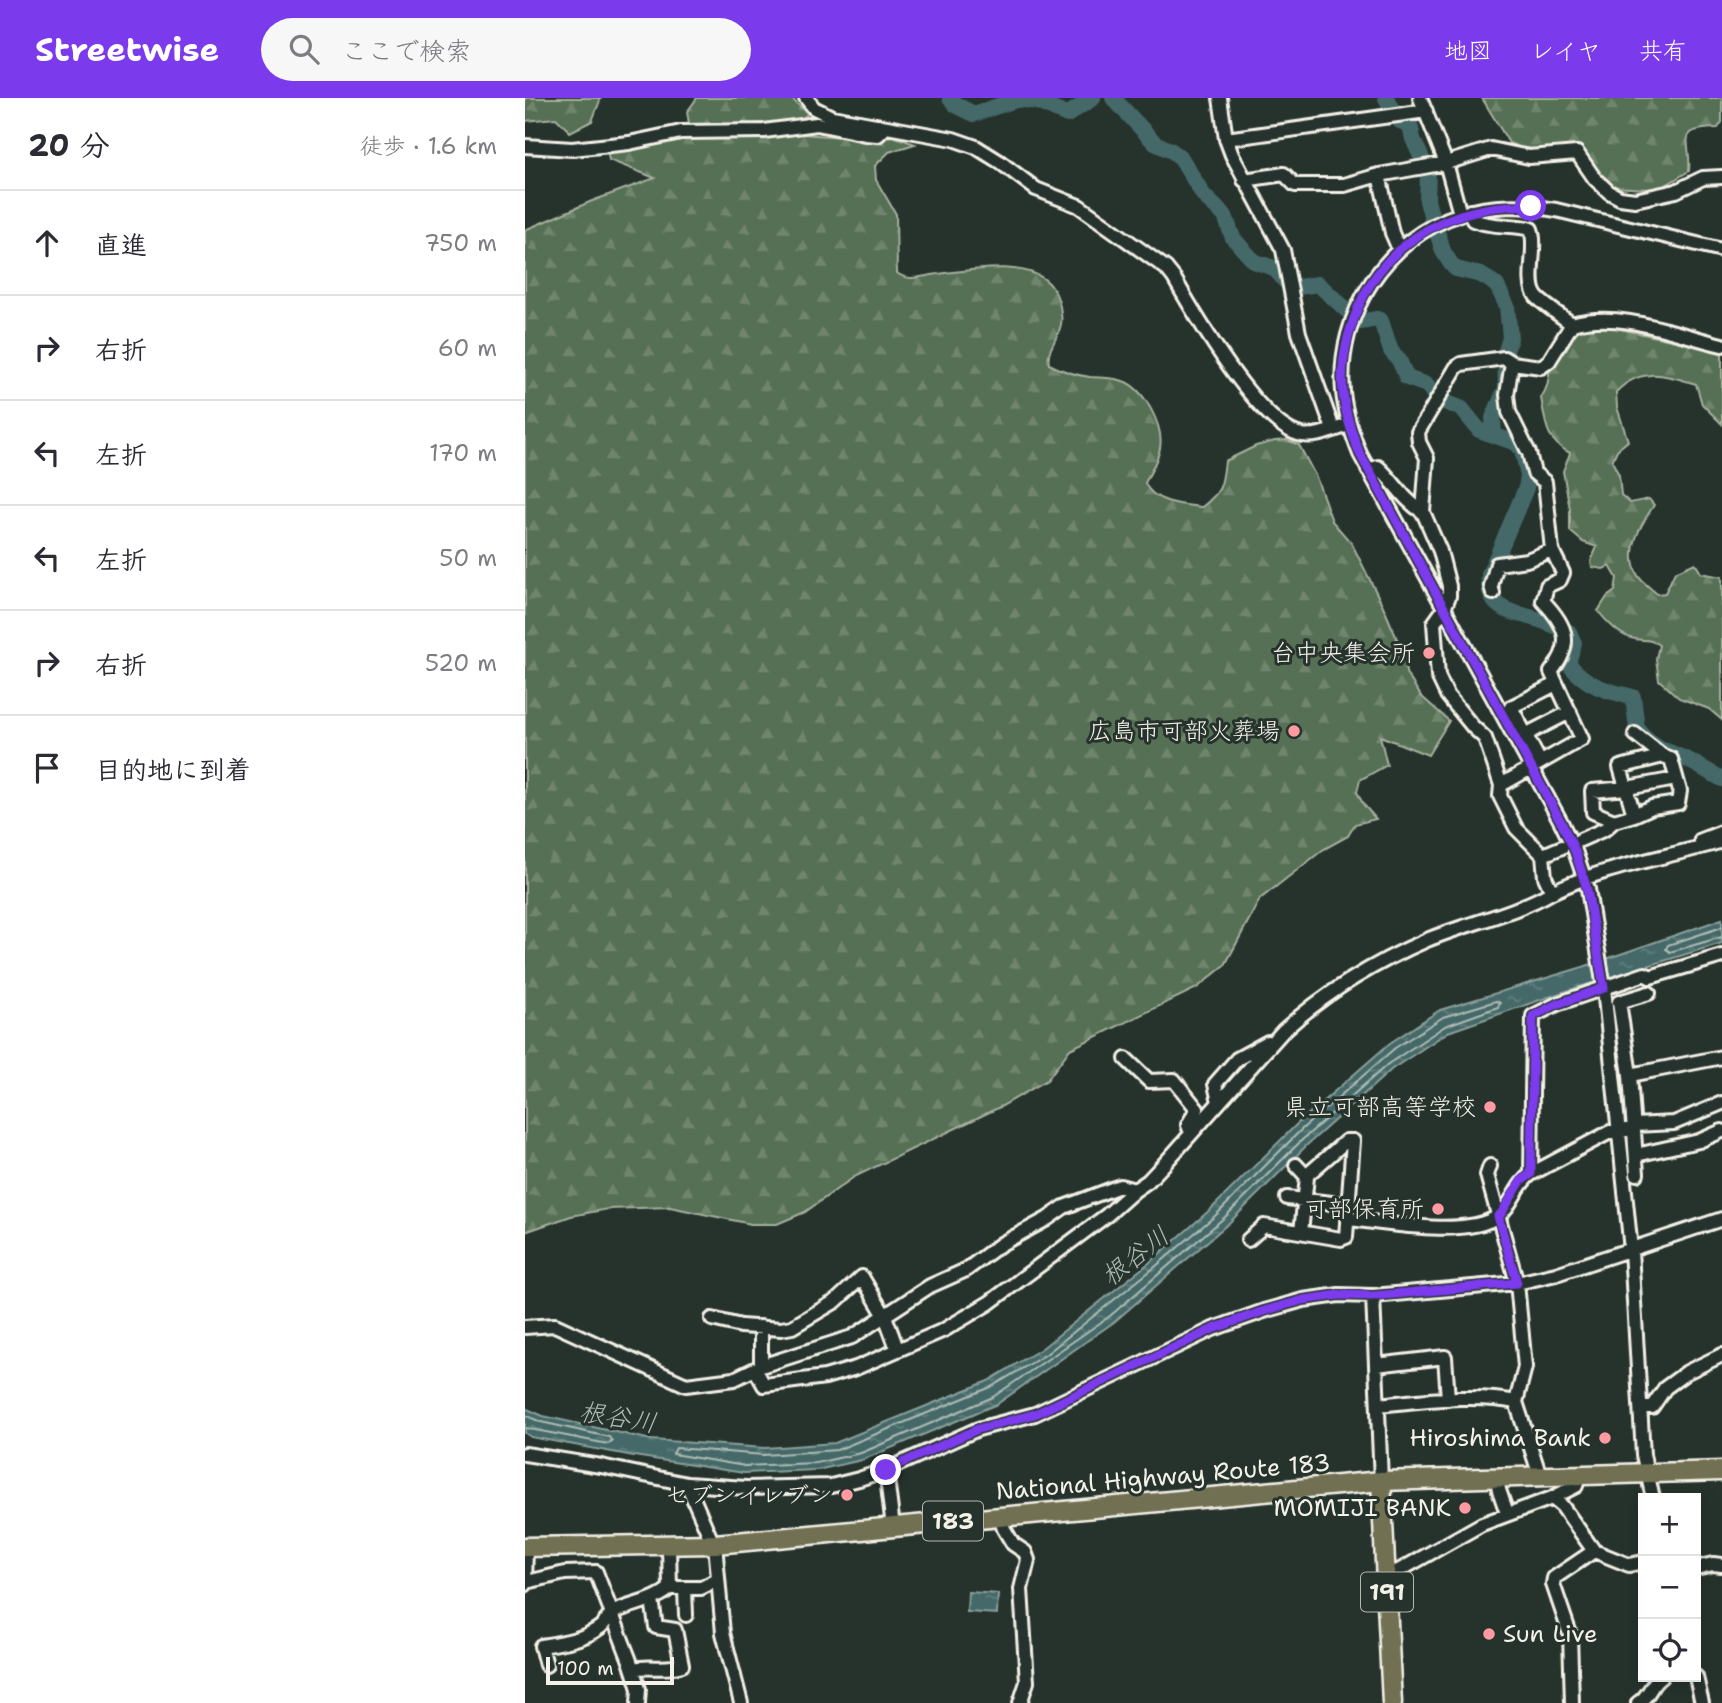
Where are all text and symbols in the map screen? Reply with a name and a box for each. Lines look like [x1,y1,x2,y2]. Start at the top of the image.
search box [261,18,751,81]
text: Streetwise [35,27,219,72]
icon: search [285,30,323,68]
text: ここで検索 [341,33,471,68]
text: 地図 [1444,35,1492,67]
text: レイヤ [1530,35,1601,67]
text: 共有 [1639,35,1687,67]
text: 20 分 [28,125,110,166]
text: 徒歩 · 1.6 km [360,131,497,161]
route start [1515,190,1546,221]
icon: ahead [28,224,66,262]
text: 直進 [95,227,147,262]
text: 750 m [424,228,497,258]
icon: right [28,329,66,367]
text: 右折 [95,332,147,367]
text: 60 m [438,333,497,363]
icon: left [28,434,66,472]
text: 左折 [95,437,147,472]
text: 170 m [429,438,497,468]
icon: left [28,539,66,577]
text: 左折 [95,542,147,577]
text: 50 m [439,543,497,573]
place label: 台中央集会所 [1271,637,1415,669]
icon: right [28,644,66,682]
marker: 台中央集会所 [1421,645,1437,661]
text: 右折 [95,647,147,682]
text: 520 m [425,648,497,678]
place label: 広島市可部火葬場 [1088,715,1280,747]
marker: 広島市可部火葬場 [1286,723,1302,739]
icon: arrive [28,749,66,787]
text: 目的地に到着 [95,752,251,787]
place label: 県立可部高等学校 [1284,1091,1476,1123]
marker: 県立可部高等学校 [1482,1099,1498,1115]
place label: 可部保育所 [1304,1193,1424,1225]
marker: 可部保育所 [1430,1201,1446,1217]
water label: 根谷川 [1093,1218,1176,1293]
water label: 根谷川 [577,1393,659,1440]
place label: Hiroshima Bank [1409,1422,1591,1454]
marker: Hiroshima Bank [1597,1430,1613,1446]
street label: National Highway Route 183 [994,1446,1332,1508]
route end [870,1454,901,1485]
place label: セブンイレブン [665,1479,833,1511]
marker: セブンイレブン [839,1487,855,1503]
place label: MOMIJI BANK [1274,1492,1451,1524]
map controls [1638,1493,1701,1682]
button: + [1638,1493,1701,1556]
marker: MOMIJI BANK [1457,1500,1473,1516]
road number: 183 [923,1502,983,1540]
button: − [1638,1556,1701,1619]
road number: 191 [1361,1572,1413,1611]
place label: Sun Live [1503,1618,1598,1650]
button: locate [1638,1619,1701,1682]
marker: Sun Live [1481,1626,1497,1642]
scale bar [546,1654,674,1686]
text: 100 m [557,1656,614,1681]

